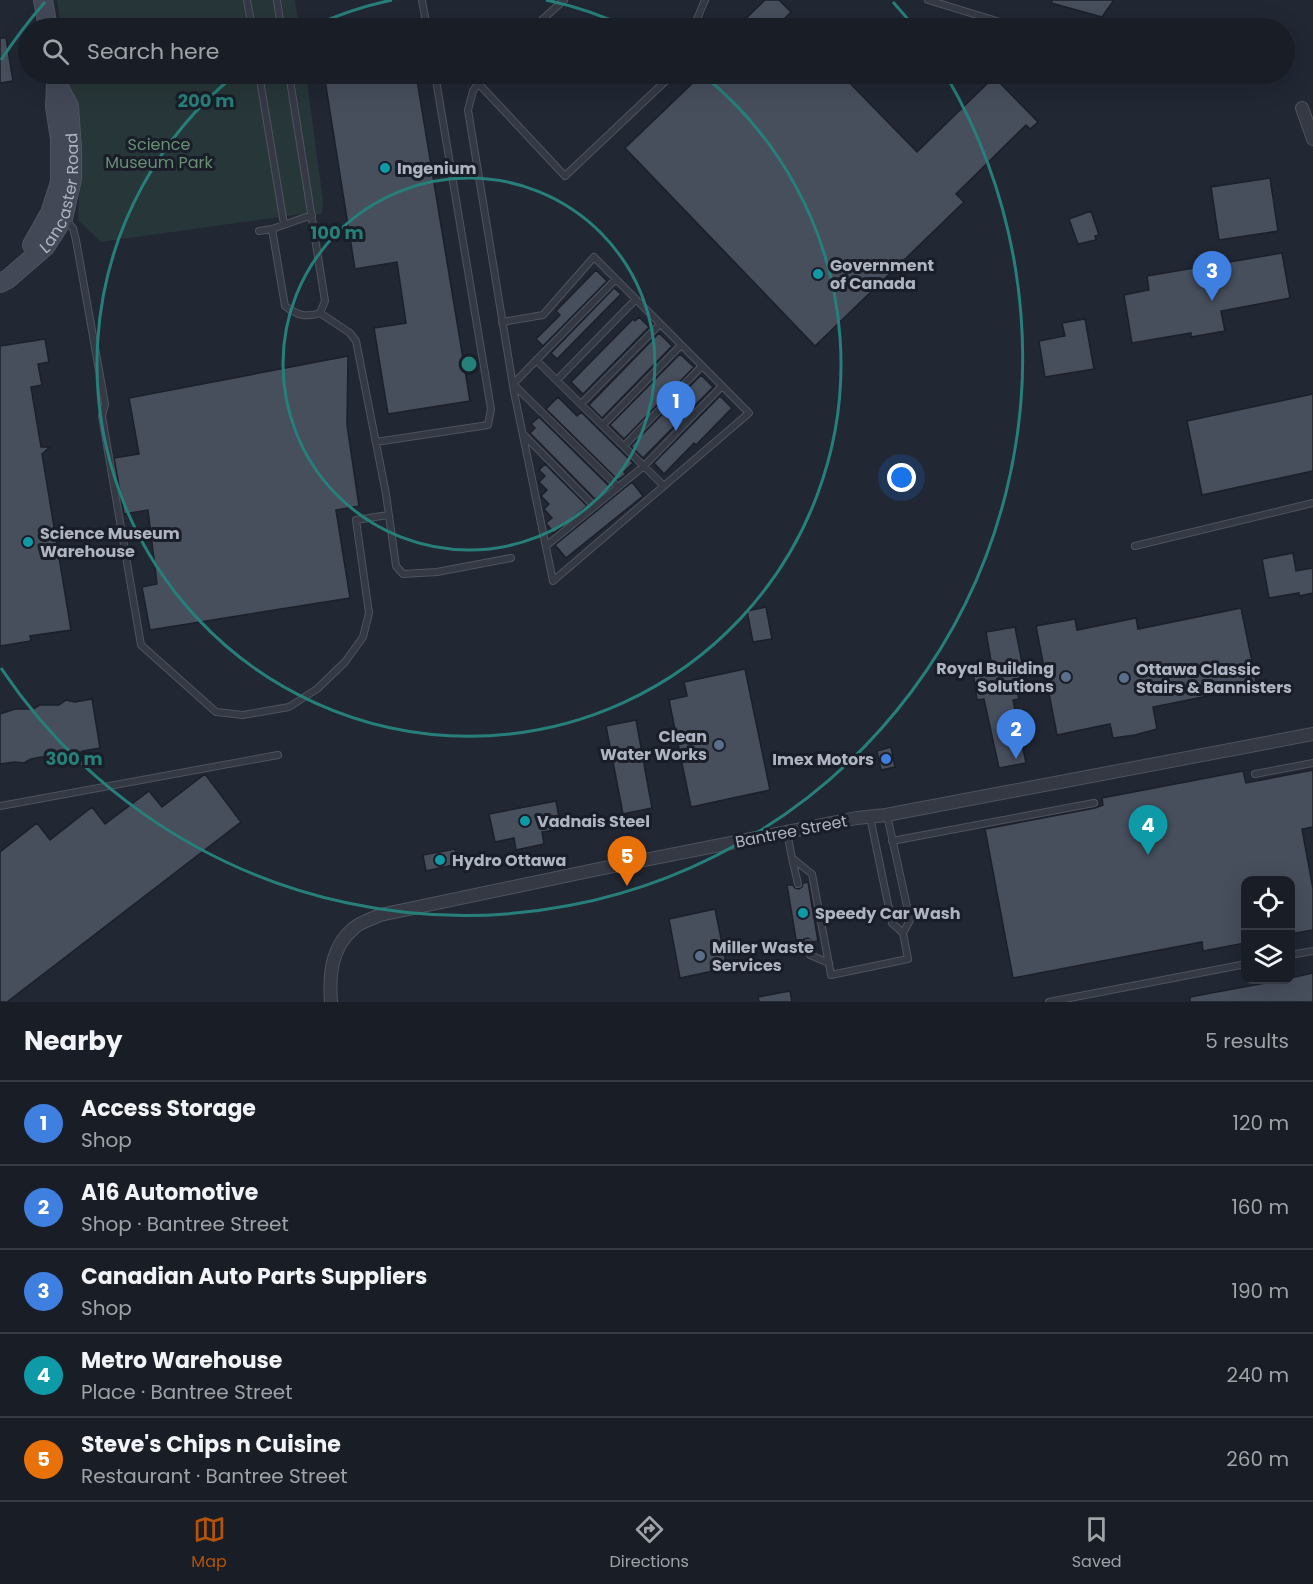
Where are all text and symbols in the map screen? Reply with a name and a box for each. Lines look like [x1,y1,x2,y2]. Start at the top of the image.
search box [18,18,1295,84]
icon: search [39,35,72,68]
text: Search here [87,36,220,67]
text: 200 m [178,88,234,113]
street label: Lancaster Road [35,132,84,259]
park label: Science Museum Park [105,133,214,174]
place label: Ingenium [397,157,477,180]
marker: Ingenium [378,161,392,175]
text: 100 m [310,220,364,245]
pin: 3 [1192,252,1232,301]
place label: Government of Canada [830,254,934,295]
marker: Government of Canada [811,267,825,281]
centre of rings [459,354,479,374]
pin: 1 [656,382,696,431]
your location [887,463,916,492]
place label: Science Museum Warehouse [40,522,180,563]
marker: Science Museum Warehouse [21,535,35,549]
place label: Royal Building Solutions [936,657,1054,698]
place label: Ottawa Classic Stairs & Bannisters [1136,658,1292,699]
marker: Royal Building Solutions [1059,670,1073,684]
marker: Ottawa Classic Stairs & Bannisters [1117,671,1131,685]
pin: 2 [996,710,1036,759]
place label: Clean Water Works [600,725,707,766]
marker: Clean Water Works [712,738,726,752]
text: 300 m [45,746,103,771]
place label: Imex Motors [772,748,874,771]
marker: Imex Motors [879,752,893,766]
pin: 4 [1128,806,1168,855]
street label: Bantree Street [733,809,849,854]
place label: Vadnais Steel [537,810,650,833]
marker: Vadnais Steel [518,814,532,828]
pin: 5 [608,836,646,886]
place label: Hydro Ottawa [452,849,566,872]
marker: Hydro Ottawa [433,853,447,867]
map controls [1241,876,1295,984]
button: locate [1241,876,1295,930]
place label: Speedy Car Wash [815,902,961,925]
marker: Speedy Car Wash [796,906,810,920]
button: layers [1241,930,1295,984]
place label: Miller Waste Services [712,936,814,977]
marker: Miller Waste Services [693,949,707,963]
text: Nearby [24,1023,122,1059]
text: 5 results [1205,1027,1289,1055]
text: Access Storage [81,1093,256,1124]
text: 1 [40,1109,47,1137]
text: 120 m [1233,1109,1289,1137]
text: Shop [81,1126,132,1154]
text: A16 Automotive [81,1177,258,1208]
text: 2 [38,1193,49,1221]
text: 160 m [1231,1193,1289,1221]
text: Shop · Bantree Street [81,1210,289,1238]
text: Canadian Auto Parts Suppliers [81,1261,427,1292]
text: 3 [37,1277,50,1305]
text: 190 m [1232,1277,1289,1305]
text: Shop [81,1294,132,1322]
text: Metro Warehouse [81,1345,282,1376]
text: 4 [37,1361,50,1389]
text: 240 m [1226,1361,1289,1389]
text: Place · Bantree Street [81,1378,293,1406]
text: Steve's Chips n Cuisine [81,1429,341,1460]
text: 5 [37,1445,50,1473]
text: 260 m [1226,1445,1289,1473]
text: Restaurant · Bantree Street [81,1462,348,1490]
tab: Map [191,1513,227,1574]
tab: Directions [610,1513,689,1574]
tab: Saved [1072,1513,1122,1574]

